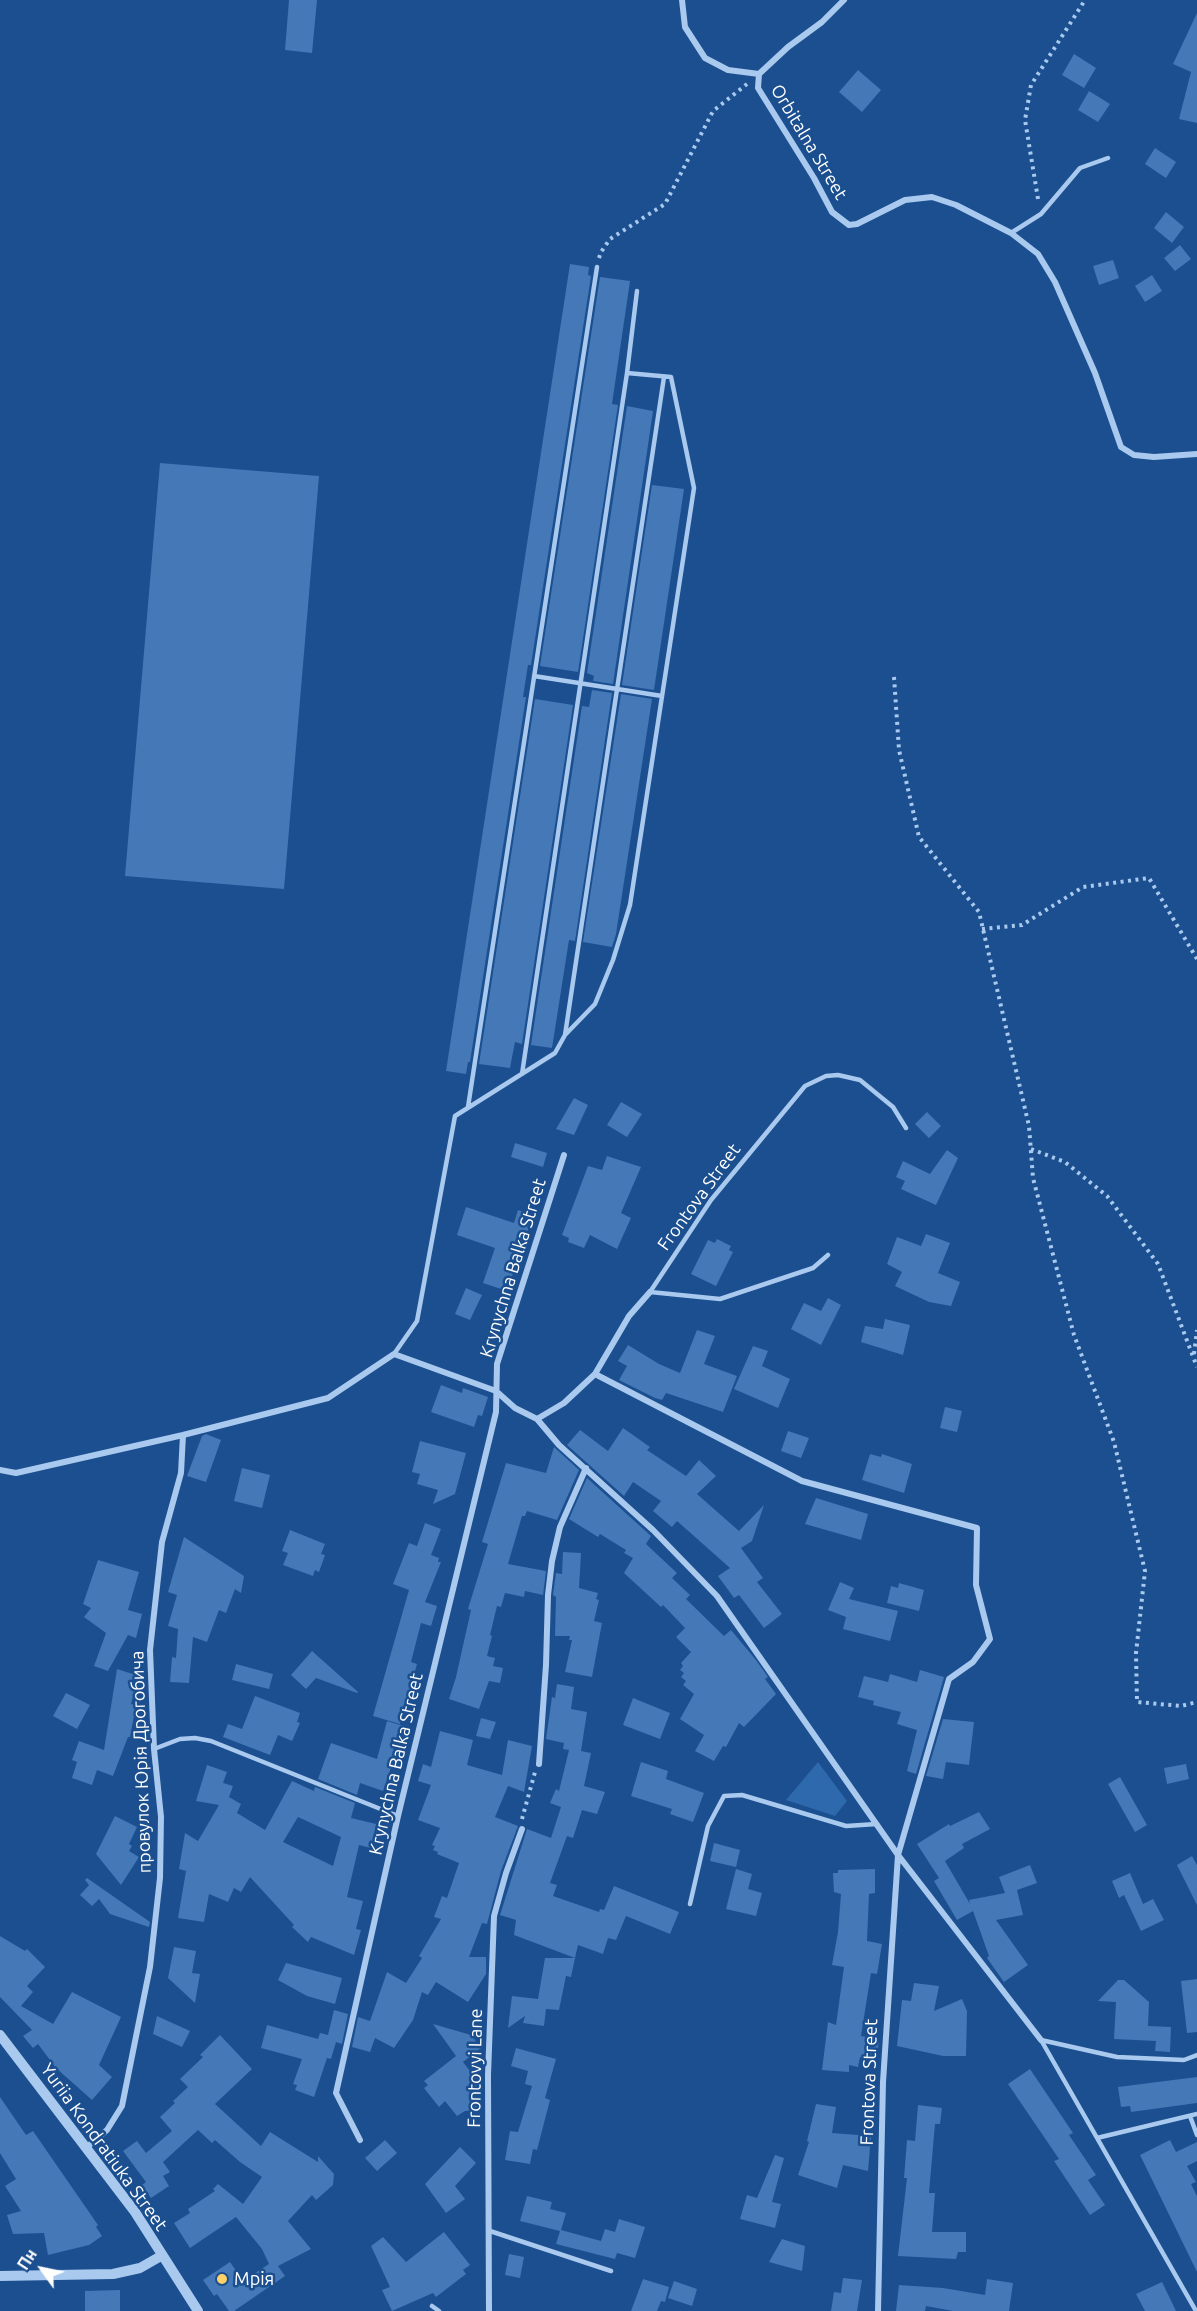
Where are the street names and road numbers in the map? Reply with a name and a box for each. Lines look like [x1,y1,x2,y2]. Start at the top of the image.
street label: Orbitalna Street [766,80,852,204]
street label: Frontova Street [653,1139,745,1255]
street label: Krynychna Balka Street [475,1176,551,1360]
street label: провулок Юрія Дрогобича [126,1650,156,1874]
street label: Krynychna Balka Street [365,1671,427,1857]
street label: Frontovyi Lane [463,2008,487,2128]
street label: Frontova Street [856,2018,882,2146]
street label: Yuriia Kondratiuka Street [36,2059,172,2235]

